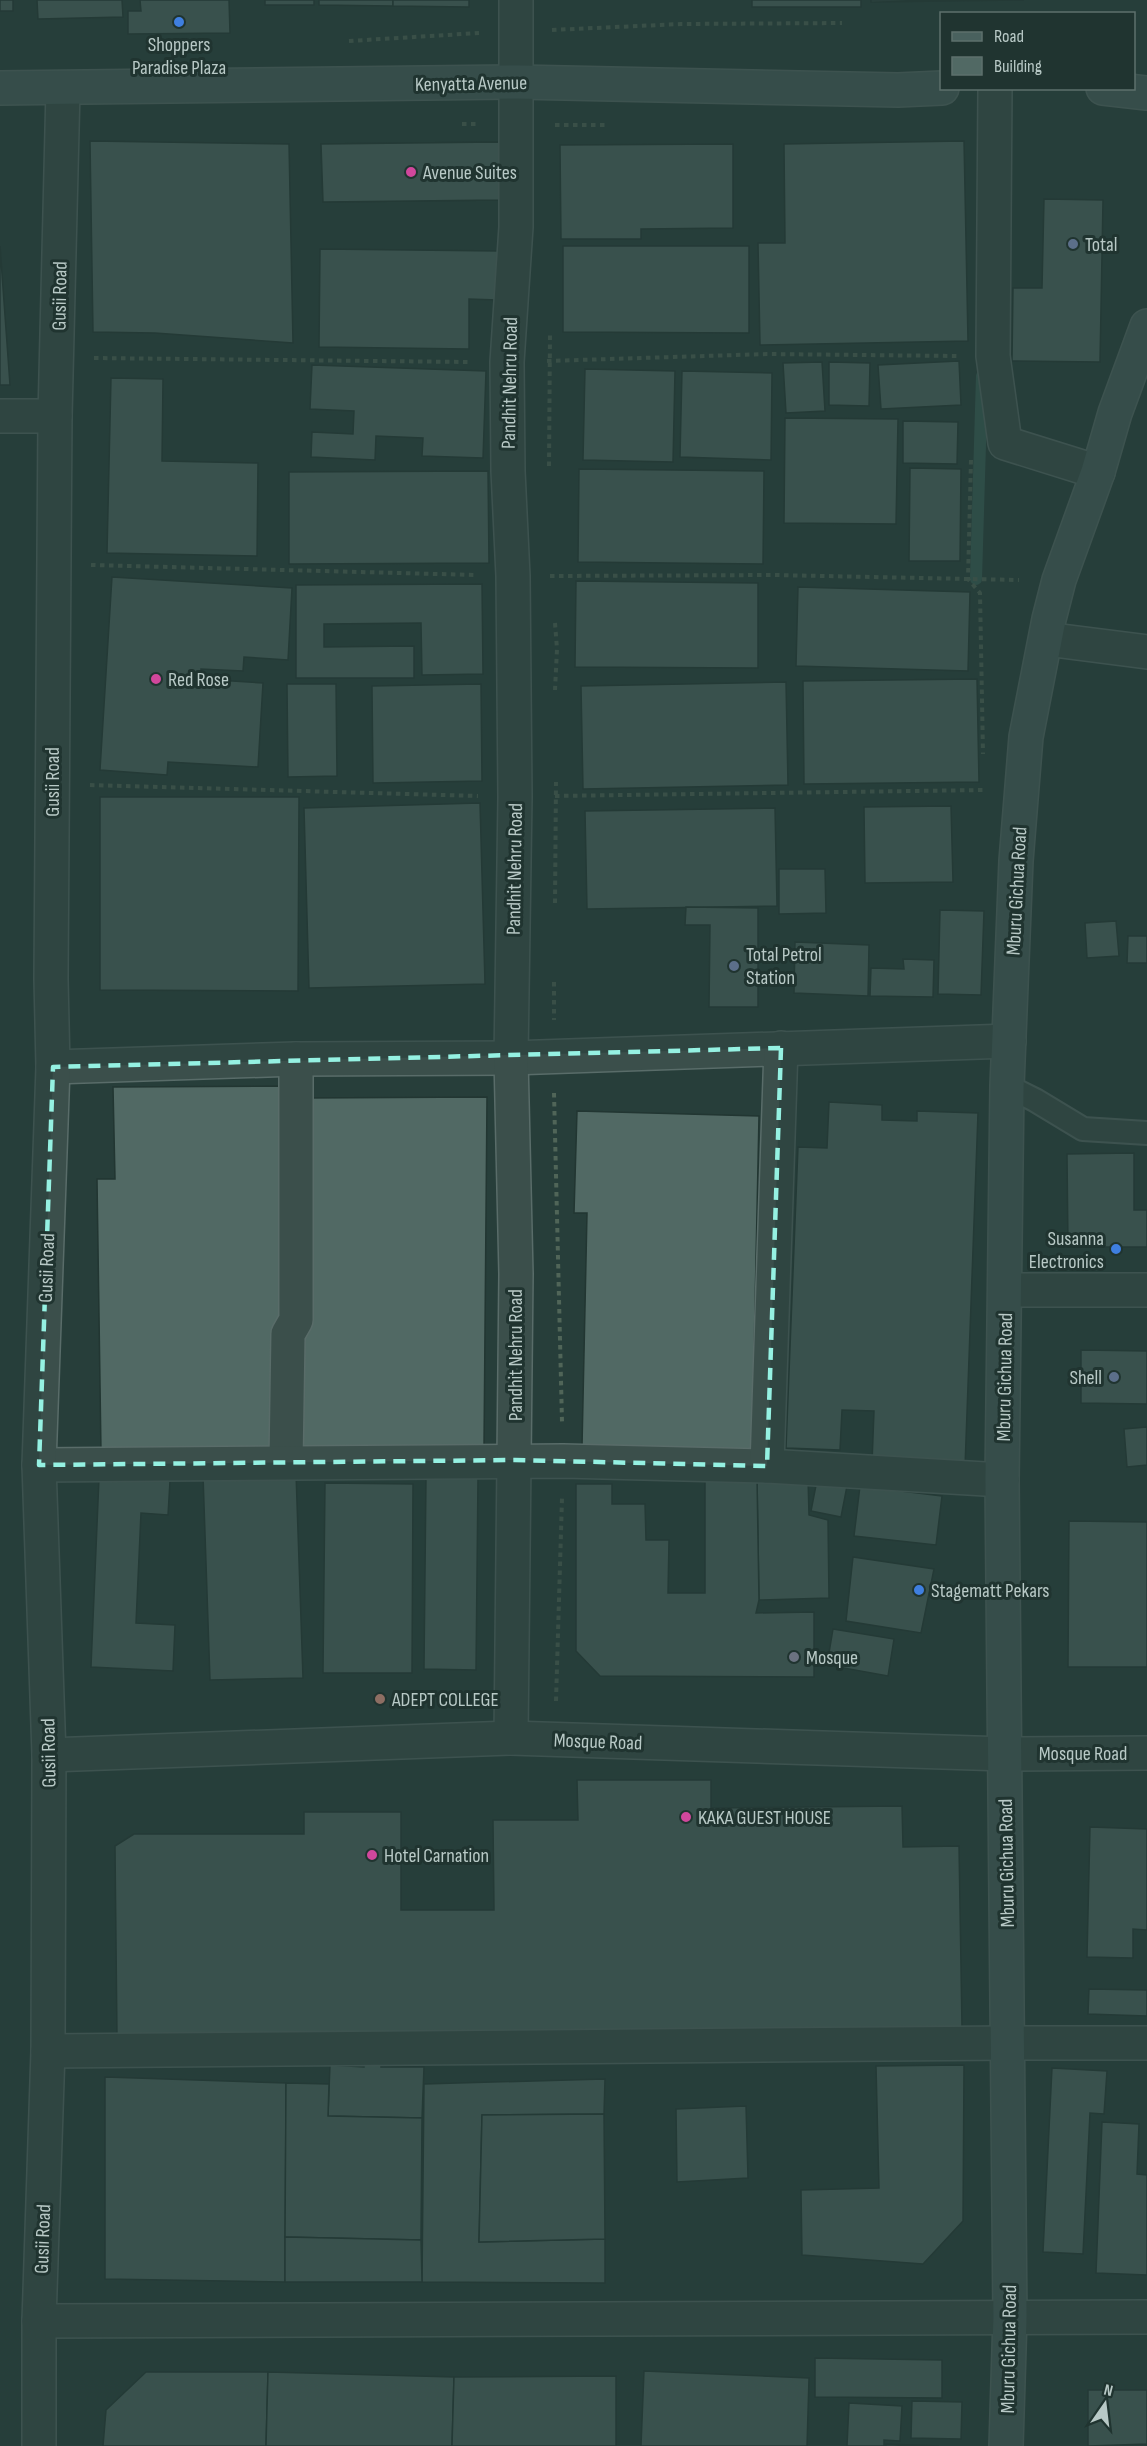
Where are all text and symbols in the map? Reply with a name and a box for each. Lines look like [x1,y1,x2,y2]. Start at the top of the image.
legend [940,12,1135,90]
marker: Shoppers Paradise Plaza [172,15,186,29]
text: Road [994,26,1024,47]
place label: Shoppers Paradise Plaza [132,33,226,80]
text: Building [994,56,1042,77]
street label: Kenyatta Avenue [415,71,527,97]
place label: Avenue Suites [422,161,517,185]
marker: Avenue Suites [404,165,418,179]
place label: Total [1085,233,1118,257]
marker: Total [1066,237,1080,251]
street label: Gusii Road [47,261,73,331]
street label: Pandhit Nehru Road [497,317,523,449]
place label: Red Rose [168,668,229,692]
marker: Red Rose [149,672,163,686]
street label: Gusii Road [41,747,65,817]
street label: Pandhit Nehru Road [502,803,528,935]
street label: Mburu Gichua Road [1002,826,1032,956]
place label: Total Petrol Station [746,943,822,990]
marker: Total Petrol Station [727,959,741,973]
place label: Susanna Electronics [1029,1227,1104,1274]
street label: Gusii Road [34,1233,60,1303]
marker: Susanna Electronics [1109,1242,1123,1256]
street label: Pandhit Nehru Road [504,1289,528,1421]
street label: Mburu Gichua Road [992,1312,1018,1442]
place label: Shell [1069,1366,1102,1390]
marker: Shell [1107,1370,1121,1384]
place label: Stagematt Pekars [931,1579,1050,1603]
marker: Stagematt Pekars [912,1583,926,1597]
place label: Mosque [806,1646,858,1670]
marker: Mosque [787,1650,801,1664]
place label: ADEPT COLLEGE [391,1688,499,1712]
marker: ADEPT COLLEGE [373,1692,387,1706]
street label: Gusii Road [36,1718,62,1788]
street label: Mosque Road [553,1728,643,1756]
street label: Mosque Road [1039,1742,1127,1766]
street label: Mburu Gichua Road [994,1798,1020,1928]
place label: KAKA GUEST HOUSE [698,1806,831,1830]
marker: KAKA GUEST HOUSE [679,1810,693,1824]
place label: Hotel Carnation [384,1844,489,1868]
marker: Hotel Carnation [365,1848,379,1862]
street label: Gusii Road [30,2204,56,2274]
street label: Mburu Gichua Road [996,2284,1022,2414]
north arrow [1075,2374,1135,2434]
text: N [1102,2381,1115,2401]

